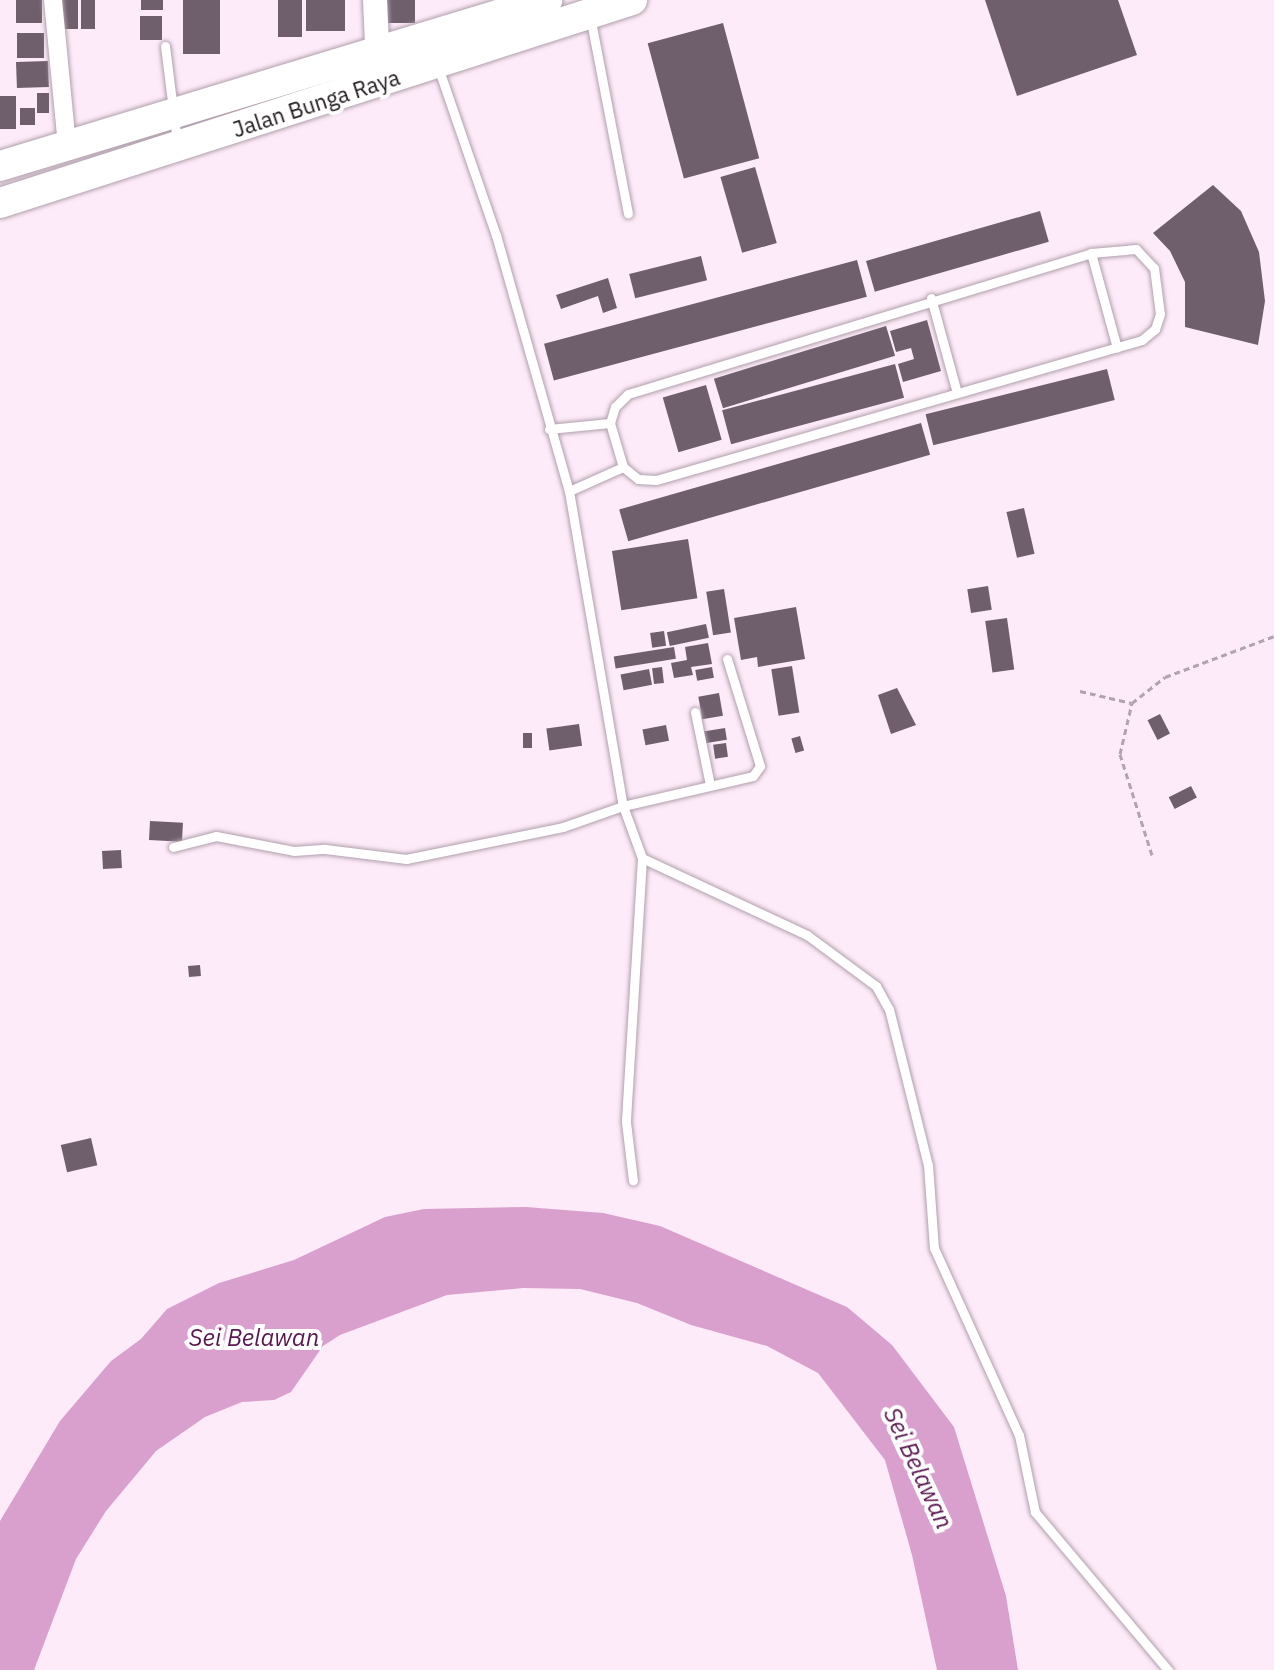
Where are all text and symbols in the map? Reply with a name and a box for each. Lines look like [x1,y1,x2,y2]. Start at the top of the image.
street label: Jalan Bunga Raya [229,64,403,142]
water label: Sei Belawan [189,1324,319,1352]
water label: Sei Belawan [877,1403,959,1533]

